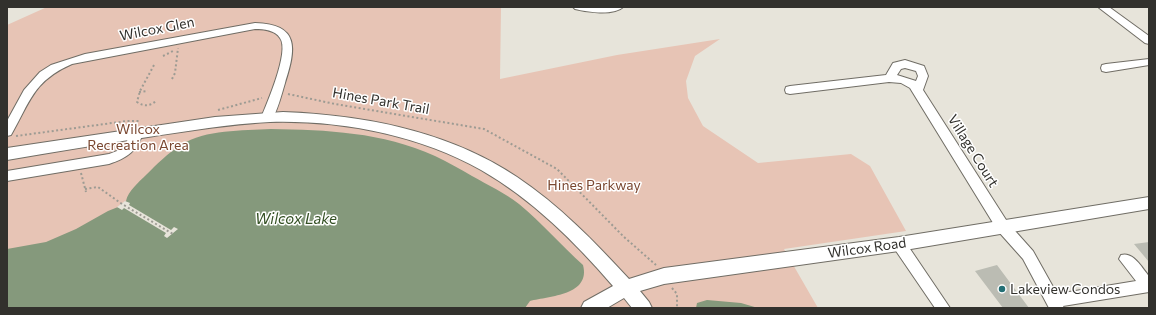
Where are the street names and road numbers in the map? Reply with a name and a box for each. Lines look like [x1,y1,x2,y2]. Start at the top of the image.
street label: Wilcox Glen [118,14,196,44]
street label: Hines Park Trail [331,84,431,118]
street label: Village Court [944,112,1002,190]
street label: Wilcox Road [827,234,907,262]

